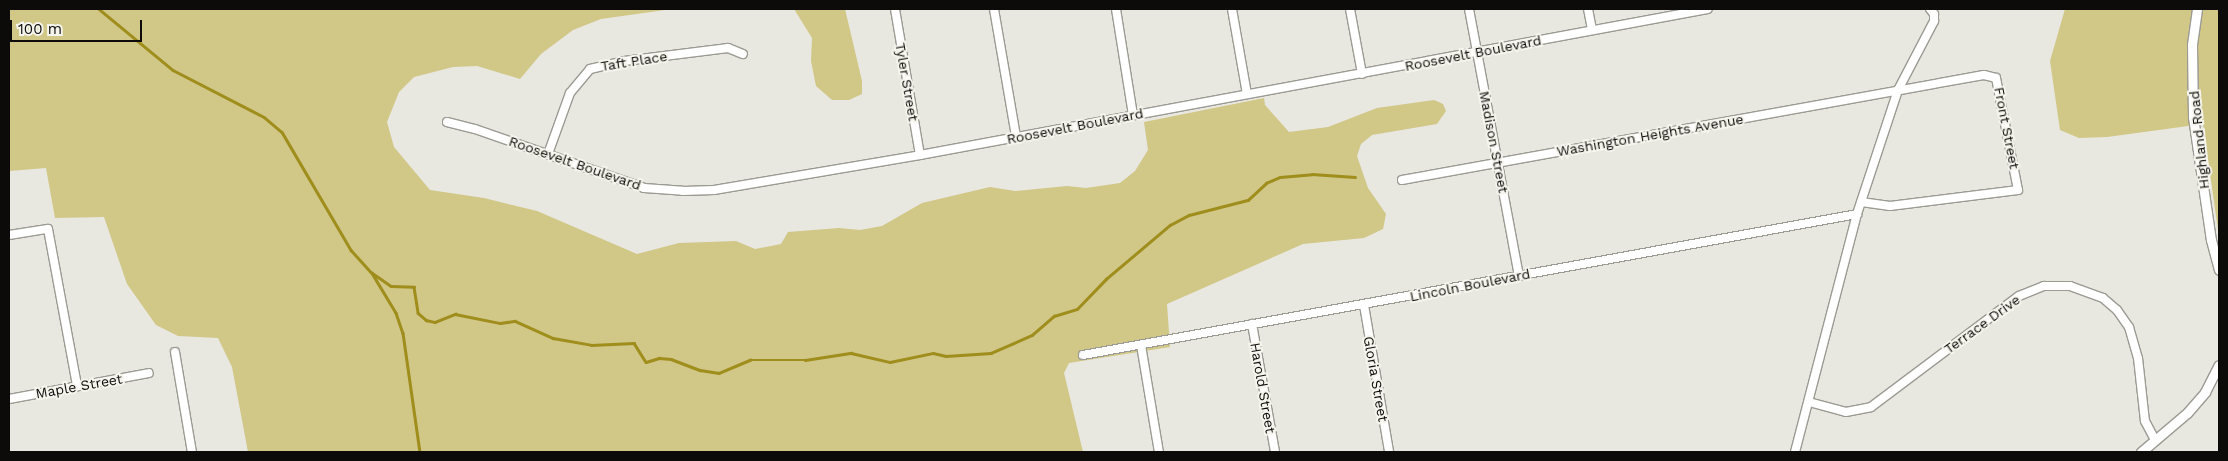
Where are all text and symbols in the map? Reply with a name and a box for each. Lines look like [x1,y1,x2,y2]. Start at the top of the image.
scale bar [12,10,145,42]
text: 100 m [18,20,62,38]
street label: Roosevelt Boulevard [1403,32,1543,74]
street label: Tyler Street [892,41,922,123]
street label: Taft Place [600,47,668,75]
street label: Front Street [1991,86,2023,170]
street label: Madison Street [1476,90,1512,194]
street label: Highland Road [2185,90,2213,190]
street label: Roosevelt Boulevard [1005,105,1145,147]
street label: Washington Heights Avenue [1555,110,1745,160]
street label: Roosevelt Boulevard [507,132,643,194]
street label: Lincoln Boulevard [1408,265,1532,305]
street label: Terrace Drive [1941,291,2023,357]
street label: Gloria Street [1360,335,1392,423]
street label: Harold Street [1247,341,1279,435]
street label: Maple Street [34,370,124,402]

